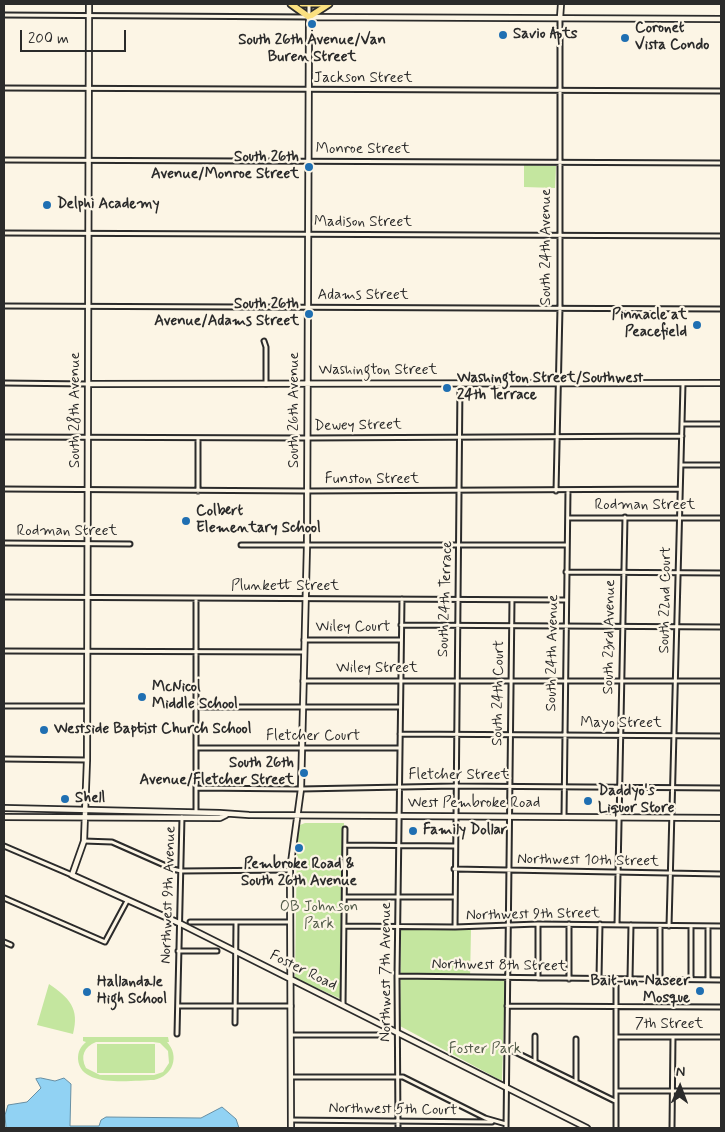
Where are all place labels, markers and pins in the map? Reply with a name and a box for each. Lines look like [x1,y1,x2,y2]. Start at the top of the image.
marker: South 26th Avenue/Van Buren Street [306,18,318,30]
place label: Coronet Vista Condo [635,20,709,55]
place label: Savio Apts [513,26,578,44]
marker: Savio Apts [497,29,509,41]
place label: South 26th Avenue/Van Buren Street [238,32,386,67]
marker: Coronet Vista Condo [619,32,631,44]
place label: South 26th Avenue/Monroe Street [151,149,299,184]
marker: South 26th Avenue/Monroe Street [303,161,315,173]
place label: Delphi Academy [57,196,160,214]
marker: Delphi Academy [41,199,53,211]
place label: South 26th Avenue/Adams Street [154,296,299,331]
place label: Pinnacle at Peacefield [612,307,687,342]
marker: South 26th Avenue/Adams Street [303,308,315,320]
marker: Pinnacle at Peacefield [691,319,703,331]
place label: Washington Street/Southwest 24th Terrace [457,370,643,405]
marker: Washington Street/Southwest 24th Terrace [441,382,453,394]
place label: Colbert Elementary School [196,503,321,538]
marker: Colbert Elementary School [180,515,192,527]
place label: McNicol Middle School [152,679,238,714]
marker: McNicol Middle School [136,691,148,703]
place label: Westside Baptist Church School [54,721,251,739]
marker: Westside Baptist Church School [38,724,50,736]
place label: South 26th Avenue/Fletcher Street [140,755,294,790]
marker: South 26th Avenue/Fletcher Street [298,767,310,779]
place label: Daddyo's Liquor Store [598,783,674,818]
place label: Shell [75,790,105,808]
marker: Shell [59,793,71,805]
marker: Daddyo's Liquor Store [582,795,594,807]
place label: Family Dollar [423,822,507,840]
marker: Family Dollar [407,825,419,837]
marker: Pembroke Road & South 26th Avenue [293,842,305,854]
place label: Pembroke Road & South 26th Avenue [241,856,357,891]
place label: Bait-un-Naseer Mosque [590,973,690,1008]
place label: Hallandale High School [97,974,167,1009]
marker: Bait-un-Naseer Mosque [694,985,706,997]
marker: Hallandale High School [81,986,93,998]

